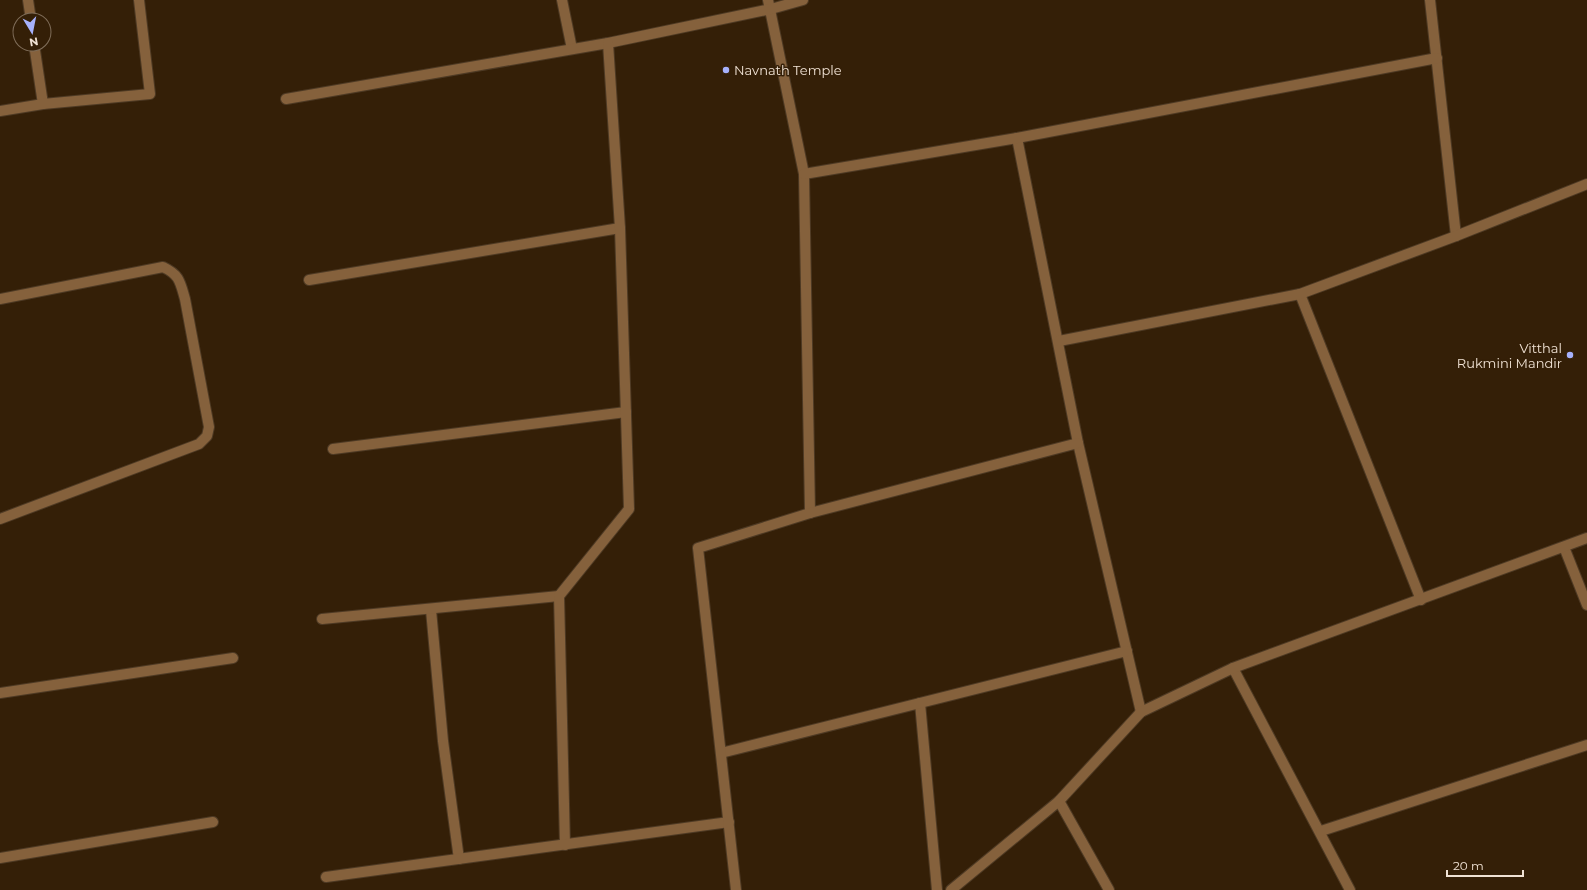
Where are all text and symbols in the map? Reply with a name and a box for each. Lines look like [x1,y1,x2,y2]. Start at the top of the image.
north arrow [12,12,52,52]
text: N [28,34,39,50]
place label: Navnath Temple [734,62,842,78]
marker: Navnath Temple [721,65,731,75]
place label: Vitthal Rukmini Mandir [1457,340,1562,371]
marker: Vitthal Rukmini Mandir [1565,350,1575,360]
scale bar [1447,852,1523,878]
text: 20 m [1453,858,1484,873]

